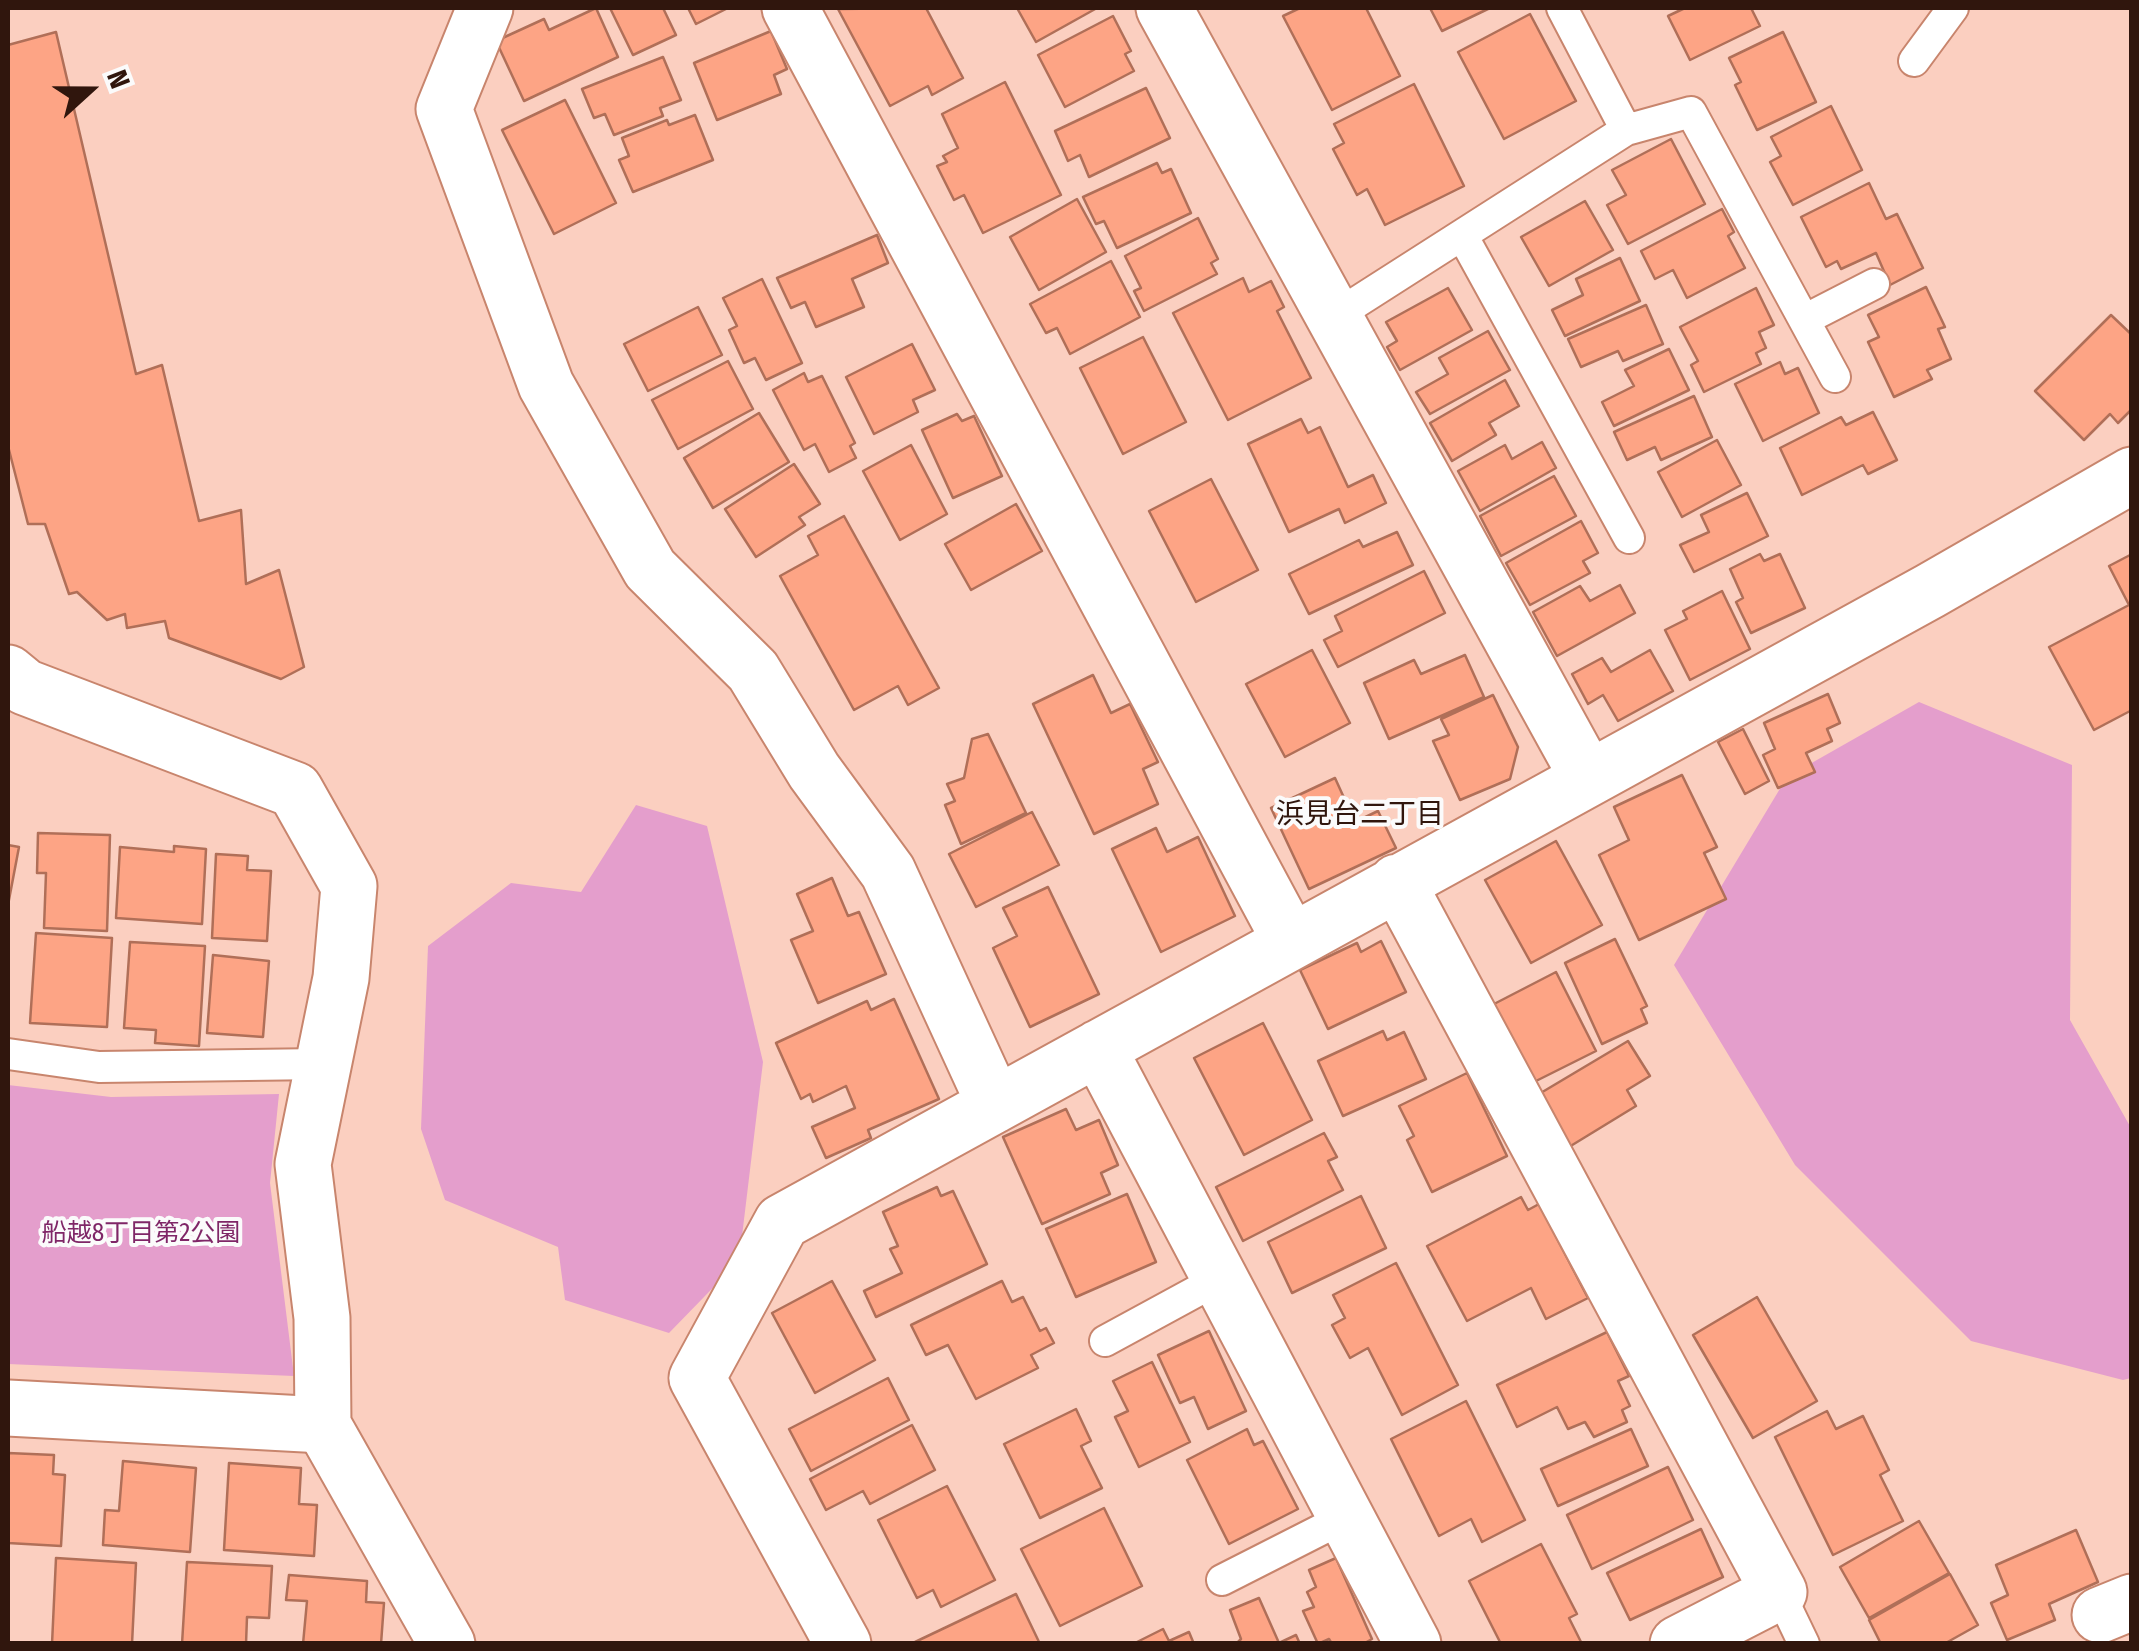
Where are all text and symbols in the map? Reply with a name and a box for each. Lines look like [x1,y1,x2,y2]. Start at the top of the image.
north arrow [40,40,140,140]
text: N [100,65,137,93]
district label: 浜見台二丁目 [1276,798,1444,832]
park label: 船越8丁目第2公園 [42,1219,240,1249]

